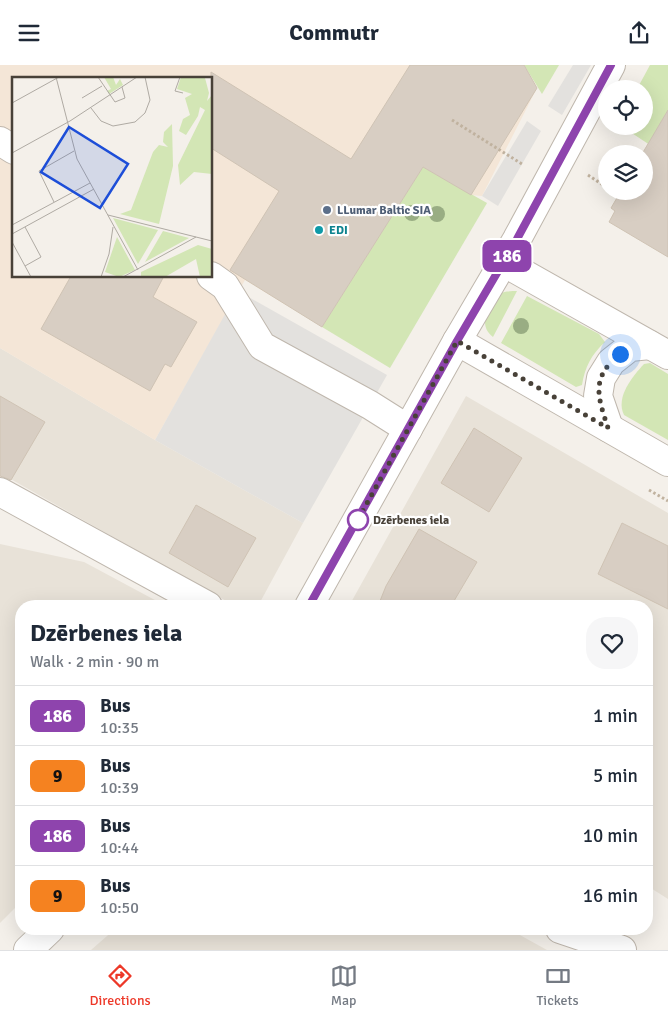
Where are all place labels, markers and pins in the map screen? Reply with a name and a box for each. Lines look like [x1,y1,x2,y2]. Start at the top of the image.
place label: LLumar Baltic SIA [337,203,431,218]
marker: LLumar Baltic SIA [321,204,333,216]
place label: EDI [329,223,348,238]
marker: EDI [313,224,325,236]
marker: Dzērbenes iela [347,509,369,531]
place label: Dzērbenes iela [373,513,449,528]

